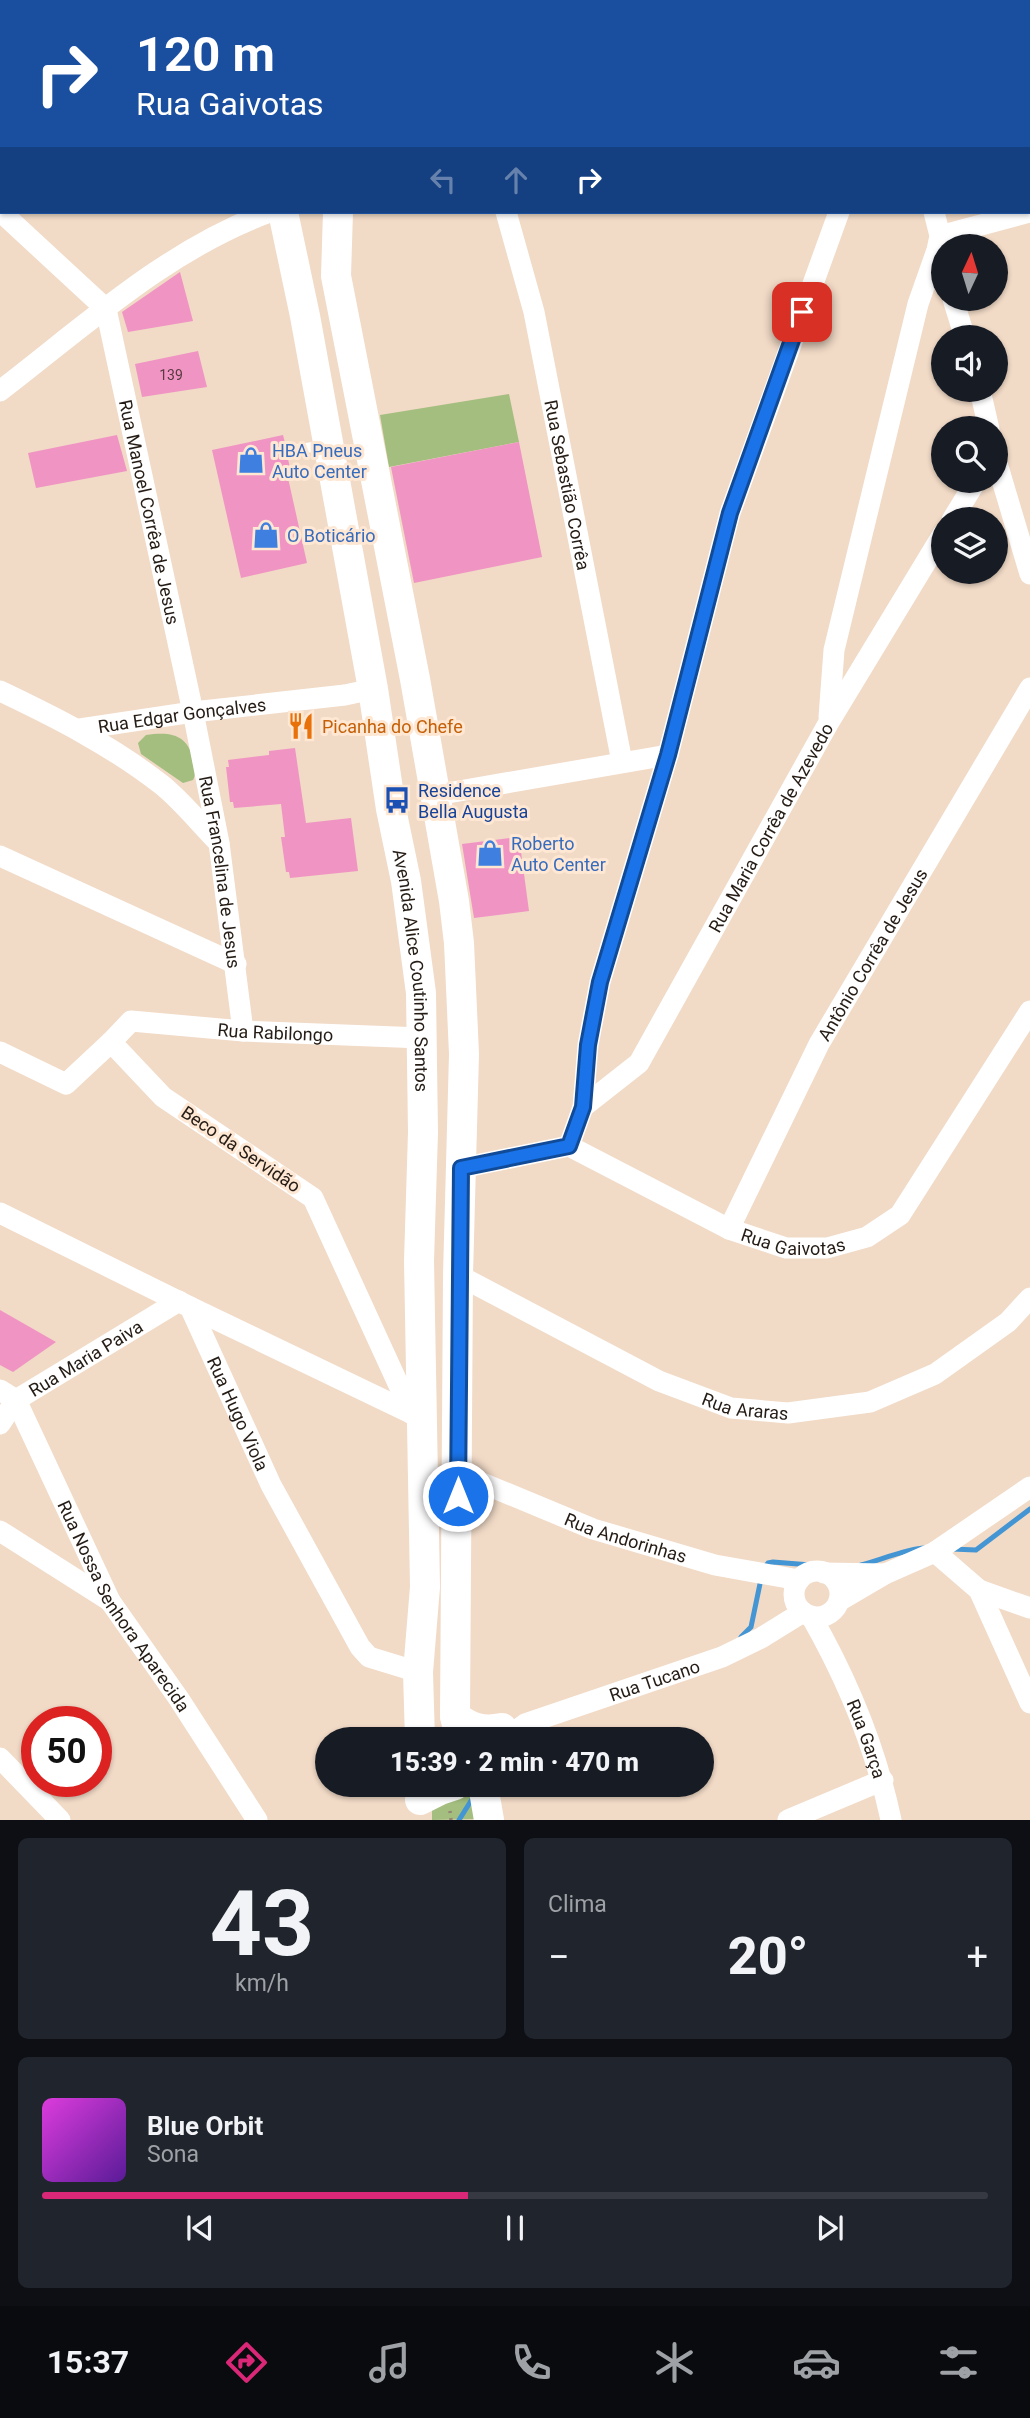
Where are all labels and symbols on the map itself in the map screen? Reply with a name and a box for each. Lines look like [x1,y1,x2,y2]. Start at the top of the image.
north arrow [931,234,1008,312]
pin [772,282,832,342]
house number: 139 [159,367,183,383]
street label: Rua Manoel Corrêa de Jesus [115,398,184,626]
street label: Rua Sebastião Corrêa [541,398,595,572]
place label: HBA Pneus Auto Center [272,440,367,482]
shop icon: HBA Pneus Auto Center [236,445,266,475]
shop icon: O Boticário [251,520,281,550]
place label: O Boticário [287,525,376,546]
street label: Rua Edgar Gonçalves [96,693,267,737]
restaurant icon: Picanha do Chefe [286,711,316,741]
place label: Picanha do Chefe [322,716,463,737]
street label: Rua Maria Corrêa de Azevedo [704,719,837,936]
street label: Rua Francelina de Jesus [195,774,245,969]
place label: Residence Bella Augusta [418,780,528,822]
bus stop icon: Residence Bella Augusta [382,785,412,815]
place label: Roberto Auto Center [511,833,606,875]
shop icon: Roberto Auto Center [475,838,505,868]
street label: Avenida Alice Coutinho Santos [389,847,433,1092]
street label: Antônio Corrêa de Jesus [813,864,931,1044]
street label: Rua Rabilongo [217,1018,334,1045]
street label: Beco da Servidão [177,1101,305,1197]
street label: Rua Gaivotas [739,1223,847,1259]
street label: Rua Maria Paiva [25,1315,146,1400]
street label: Rua Hugo Viola [203,1353,274,1474]
street label: Rua Araras [699,1388,789,1423]
position arrow [421,1459,495,1533]
street label: Rua Nossa Senhora Aparecida [54,1497,195,1715]
street label: Rua Andorinhas [562,1508,689,1567]
street label: Rua Tucano [606,1655,702,1705]
street label: Rua Garça [843,1696,890,1781]
speed limit sign: 50 [21,1706,112,1797]

